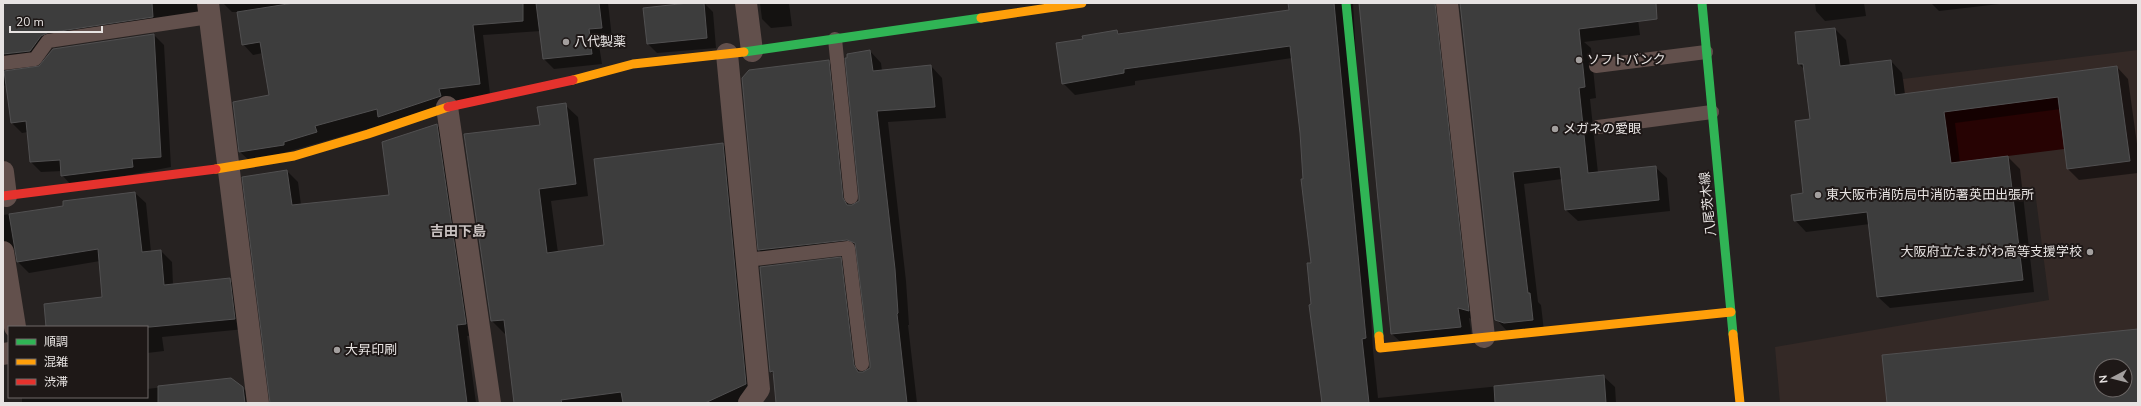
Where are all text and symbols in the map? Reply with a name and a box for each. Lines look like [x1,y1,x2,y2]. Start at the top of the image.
scale bar [10,8,102,34]
text: 20 m [16,14,44,30]
place label: 八代製薬 [574,33,626,51]
marker: 八代製薬 [561,37,571,47]
place label: ソフトバンク [1587,51,1666,69]
marker: ソフトバンク [1574,55,1584,65]
place label: メガネの愛眼 [1563,120,1641,138]
marker: メガネの愛眼 [1550,124,1560,134]
street label: 八尾茨木線 [1696,171,1720,237]
place label: 東大阪市消防局中消防署英田出張所 [1826,186,2034,204]
marker: 東大阪市消防局中消防署英田出張所 [1813,190,1823,200]
district label: 吉田下島 [430,222,486,241]
place label: 大阪府立たまがわ高等支援学校 [1900,243,2082,261]
marker: 大阪府立たまがわ高等支援学校 [2085,247,2095,257]
legend [8,326,148,398]
text: 順調 [44,334,68,350]
place label: 大昇印刷 [345,341,397,359]
marker: 大昇印刷 [332,345,342,355]
text: 混雑 [44,354,68,370]
north arrow [2093,358,2133,398]
text: 渋滞 [44,374,68,390]
text: N [2096,374,2112,384]

